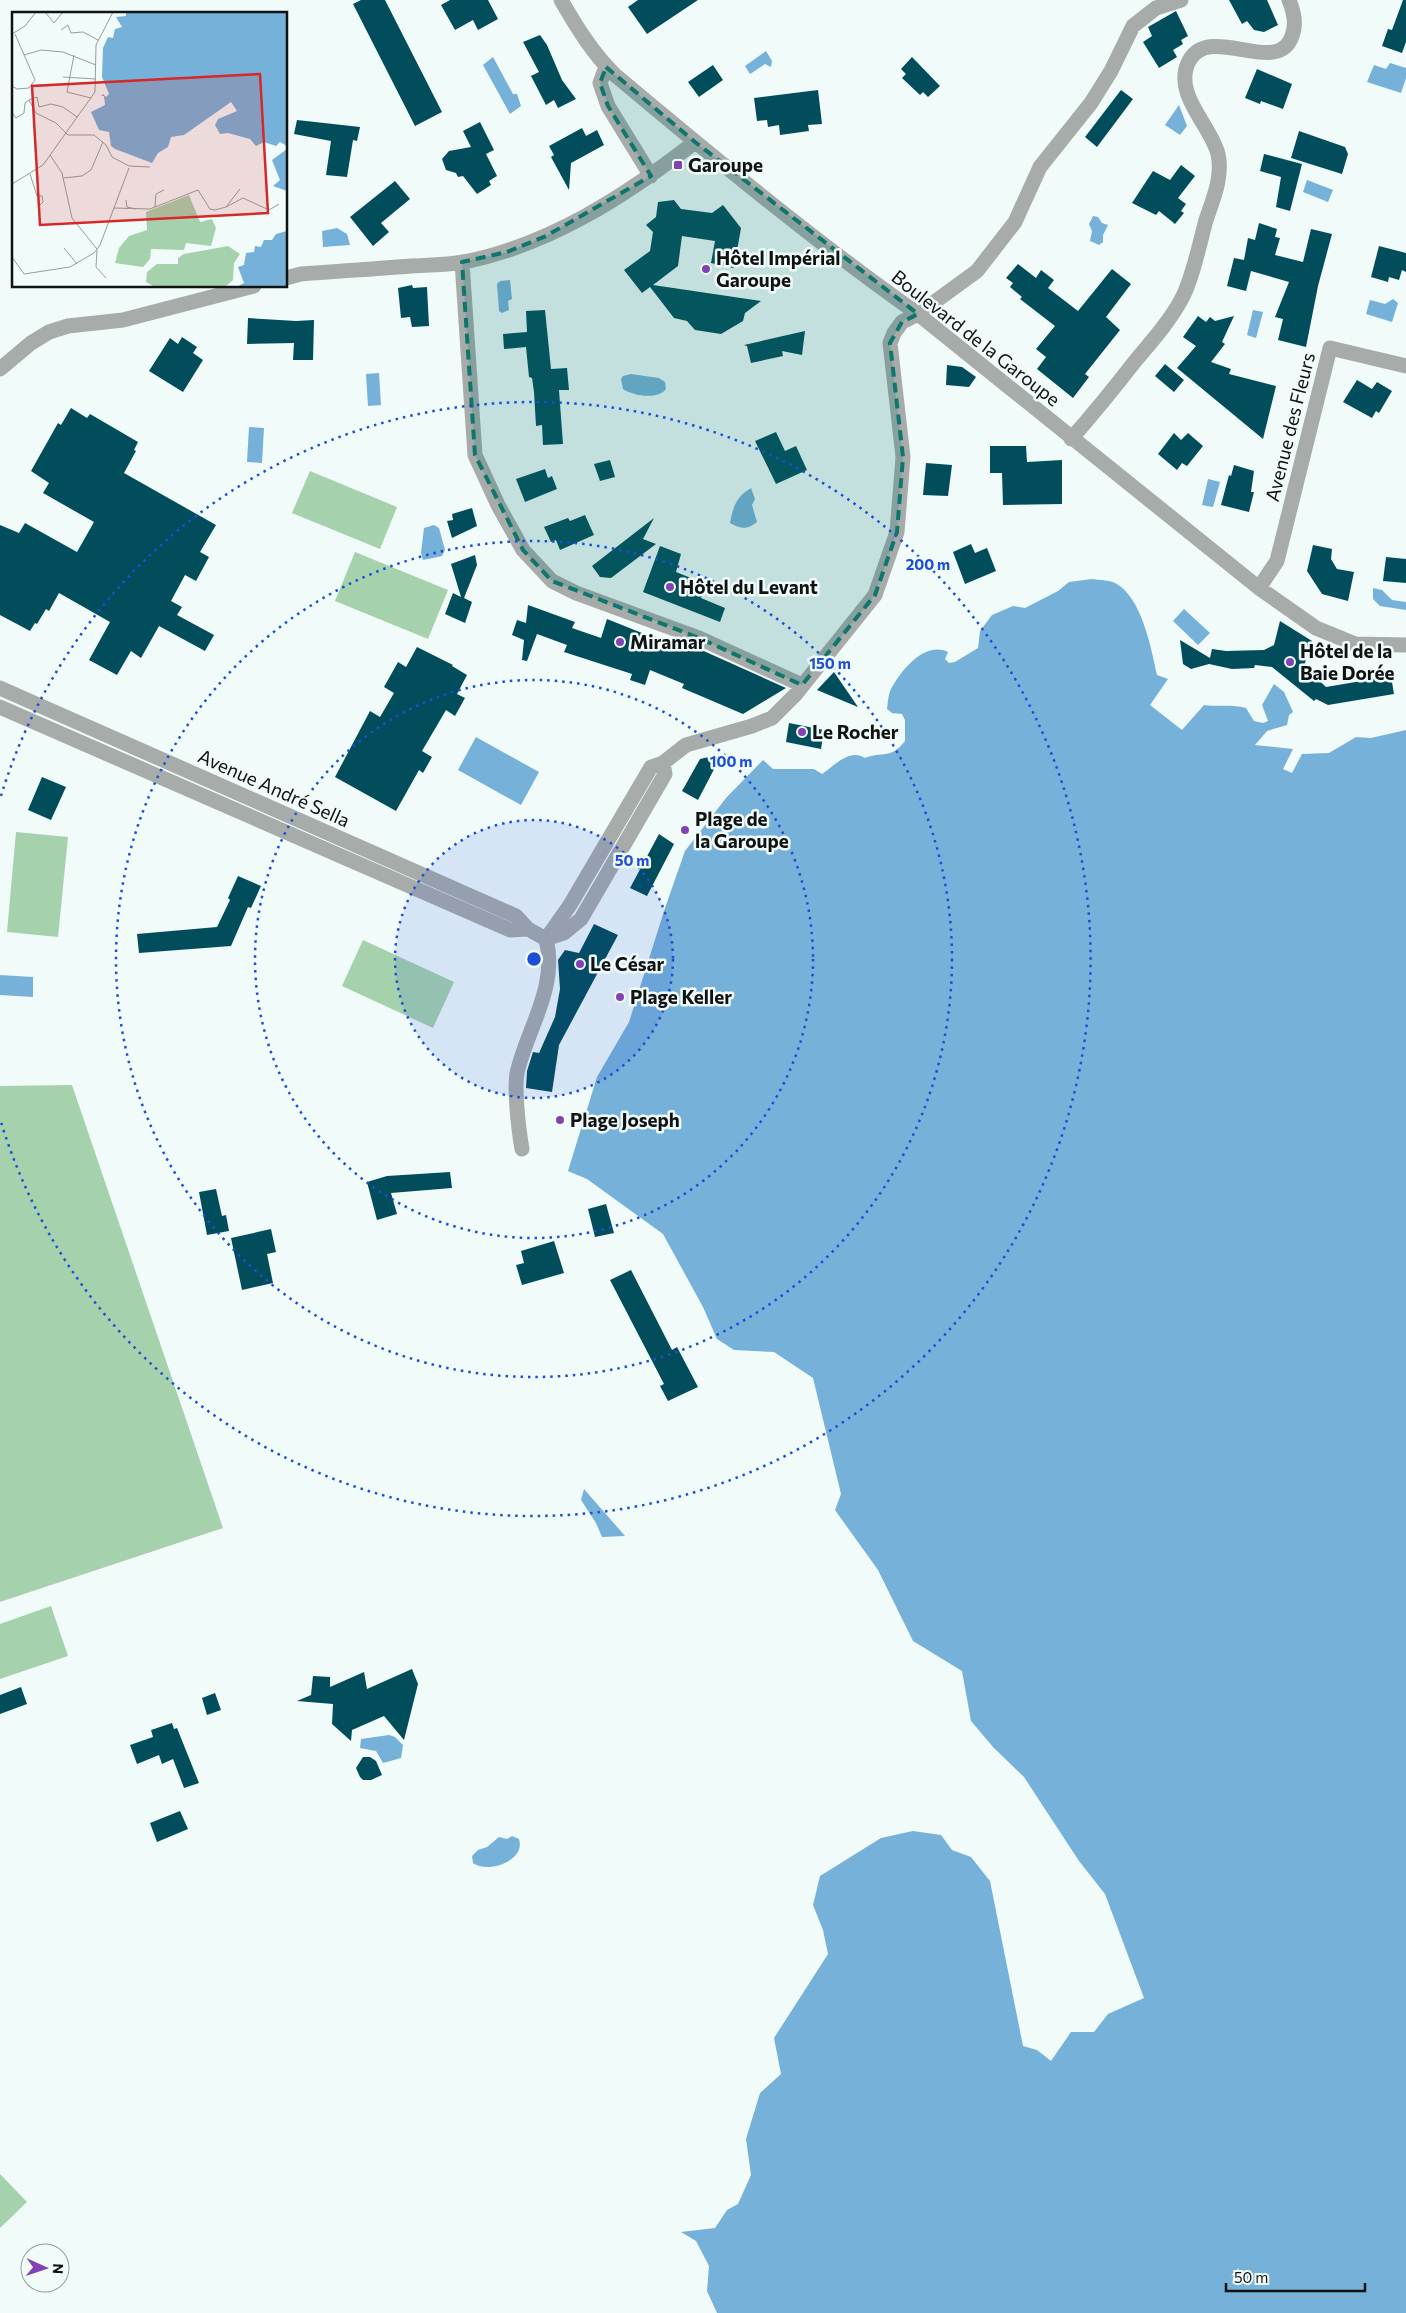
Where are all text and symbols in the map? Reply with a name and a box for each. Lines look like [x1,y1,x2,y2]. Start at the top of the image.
inset map [12,12,288,288]
place label: Garoupe [688,153,763,176]
marker: Garoupe [672,159,684,171]
place label: Hôtel Impérial Garoupe [716,246,840,291]
marker: Hôtel Impérial Garoupe [700,263,712,275]
street label: Boulevard de la Garoupe [887,265,1065,411]
street label: Avenue des Fleurs [1260,350,1319,504]
text: 200 m [906,555,950,573]
place label: Hôtel du Levant [680,575,818,598]
marker: Hôtel du Levant [664,581,676,593]
place label: Miramar [630,630,706,653]
marker: Miramar [614,636,626,648]
place label: Hôtel de la Baie Dorée [1300,639,1394,684]
text: 150 m [809,654,851,672]
marker: Hôtel de la Baie Dorée [1284,656,1296,668]
place label: Le Rocher [812,720,899,743]
marker: Le Rocher [796,726,808,738]
street label: Avenue André Sella [195,744,354,831]
text: 100 m [710,752,752,770]
place label: Plage de la Garoupe [695,807,789,852]
marker: Plage de la Garoupe [679,824,691,836]
text: 50 m [615,851,649,869]
centre of rings [525,950,543,968]
place label: Le César [590,952,665,975]
marker: Le César [574,958,586,970]
place label: Plage Keller [630,985,732,1008]
marker: Plage Keller [614,991,626,1003]
place label: Plage Joseph [570,1108,680,1131]
marker: Plage Joseph [554,1114,566,1126]
north arrow [20,2243,70,2293]
scale bar [1226,2260,1365,2292]
text: N [50,2263,67,2274]
text: 50 m [1234,2268,1268,2286]

